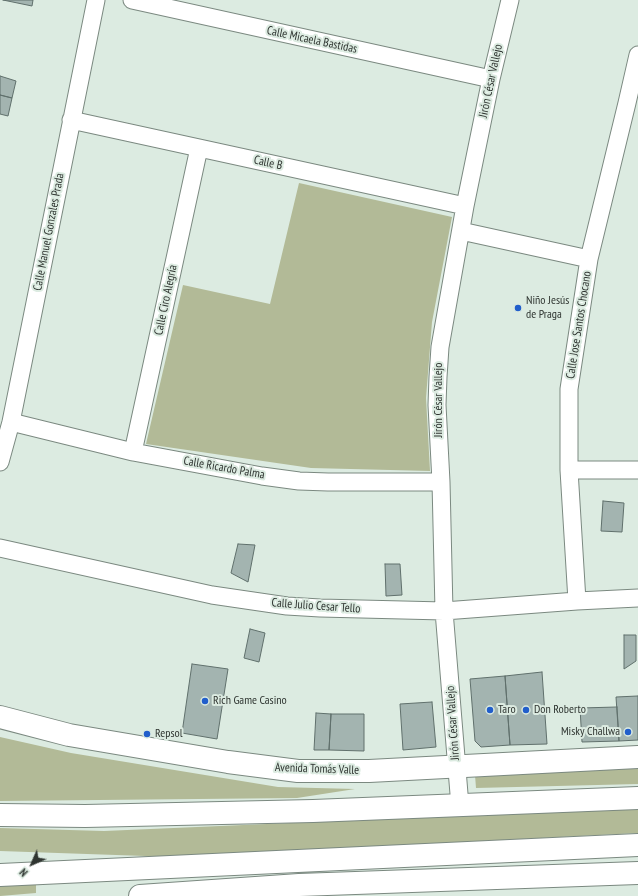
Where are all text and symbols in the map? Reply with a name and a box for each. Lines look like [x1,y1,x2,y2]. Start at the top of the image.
street label: Calle Micaela Bastidas [265,23,359,57]
street label: Jirón César Vallejo [476,43,506,119]
street label: Calle B [252,153,284,173]
street label: Calle Manuel Gonzales Prada [31,172,67,292]
street label: Calle Ciro Alegría [152,264,180,336]
street label: Calle Jose Santos Chocano [563,270,595,380]
place label: Niño Jesús de Praga [526,294,569,322]
marker: Niño Jesús de Praga [513,303,523,313]
street label: Jirón César Vallejo [432,363,446,437]
street label: Calle Ricardo Palma [182,454,266,482]
street label: Calle Julio Cesar Tello [271,596,361,616]
street label: Jirón César Vallejo [443,685,463,761]
place label: Rich Game Casino [213,694,287,708]
marker: Rich Game Casino [200,696,210,706]
place label: Taro [498,703,516,717]
place label: Don Roberto [534,703,586,717]
marker: Taro [485,705,495,715]
marker: Don Roberto [521,705,531,715]
place label: Misky Challwa [561,725,620,739]
place label: Repsol [155,727,183,741]
marker: Misky Challwa [623,727,633,737]
marker: Repsol [142,729,152,739]
street label: Avenida Tomás Valle [275,760,359,778]
north arrow [12,844,52,884]
text: N [16,865,31,880]

